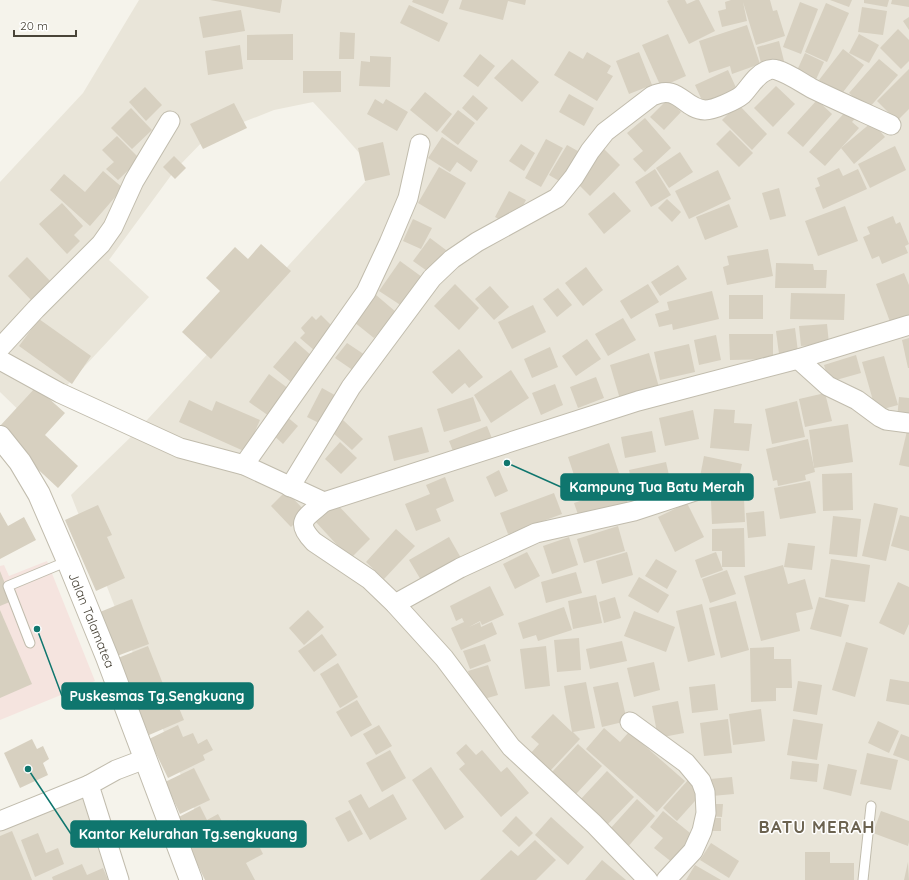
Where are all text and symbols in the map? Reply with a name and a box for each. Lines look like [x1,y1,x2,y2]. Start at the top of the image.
scale bar [14,12,76,38]
text: 20 m [20,18,48,33]
callout: Kampung Tua Batu Merah [561,474,753,500]
text: Kampung Tua Batu Merah [569,478,745,496]
street label: Jalan Talamatea [65,570,119,670]
callout: Puskesmas Tg.Sengkuang [62,683,253,709]
text: Puskesmas Tg.Sengkuang [70,687,245,705]
district label: BATU MERAH [759,816,875,837]
callout: Kantor Kelurahan Tg.sengkuang [71,821,306,847]
text: Kantor Kelurahan Tg.sengkuang [79,825,297,843]

